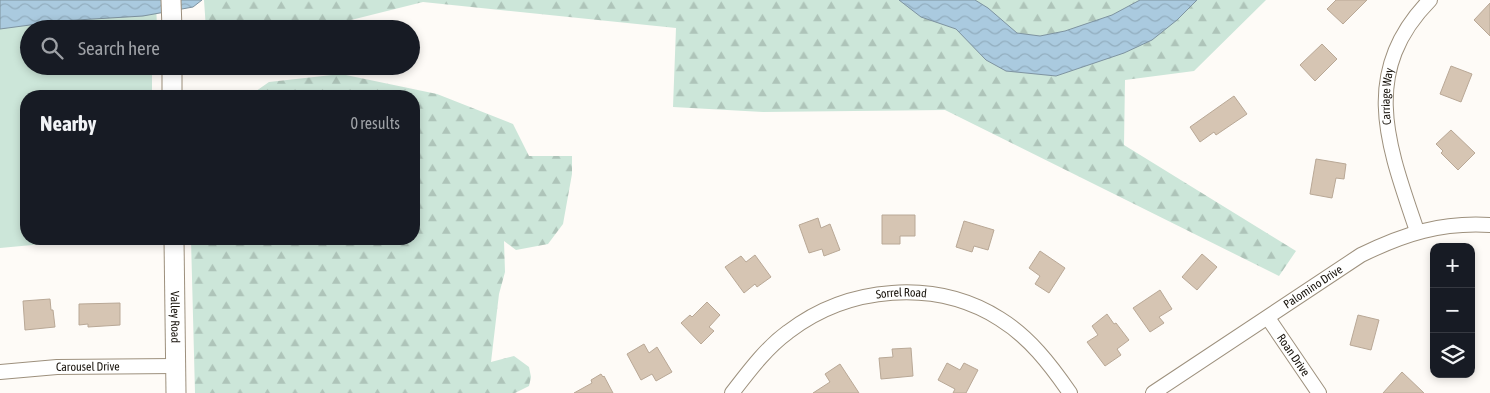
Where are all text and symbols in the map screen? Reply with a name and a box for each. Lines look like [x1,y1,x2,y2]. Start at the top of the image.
search box [20,20,420,75]
icon: search [38,34,66,62]
text: Search here [78,37,160,59]
street label: Carriage Way [1379,66,1397,126]
text: Nearby [40,111,96,135]
text: 0 results [350,114,400,132]
map controls [1430,243,1475,378]
button: + [1430,243,1475,288]
street label: Palomino Drive [1281,262,1345,311]
street label: Sorrel Road [875,285,927,302]
button: − [1430,288,1475,333]
street label: Valley Road [168,291,182,343]
street label: Roan Drive [1274,331,1313,379]
button: layers [1430,333,1475,378]
street label: Carousel Drive [56,359,120,374]

